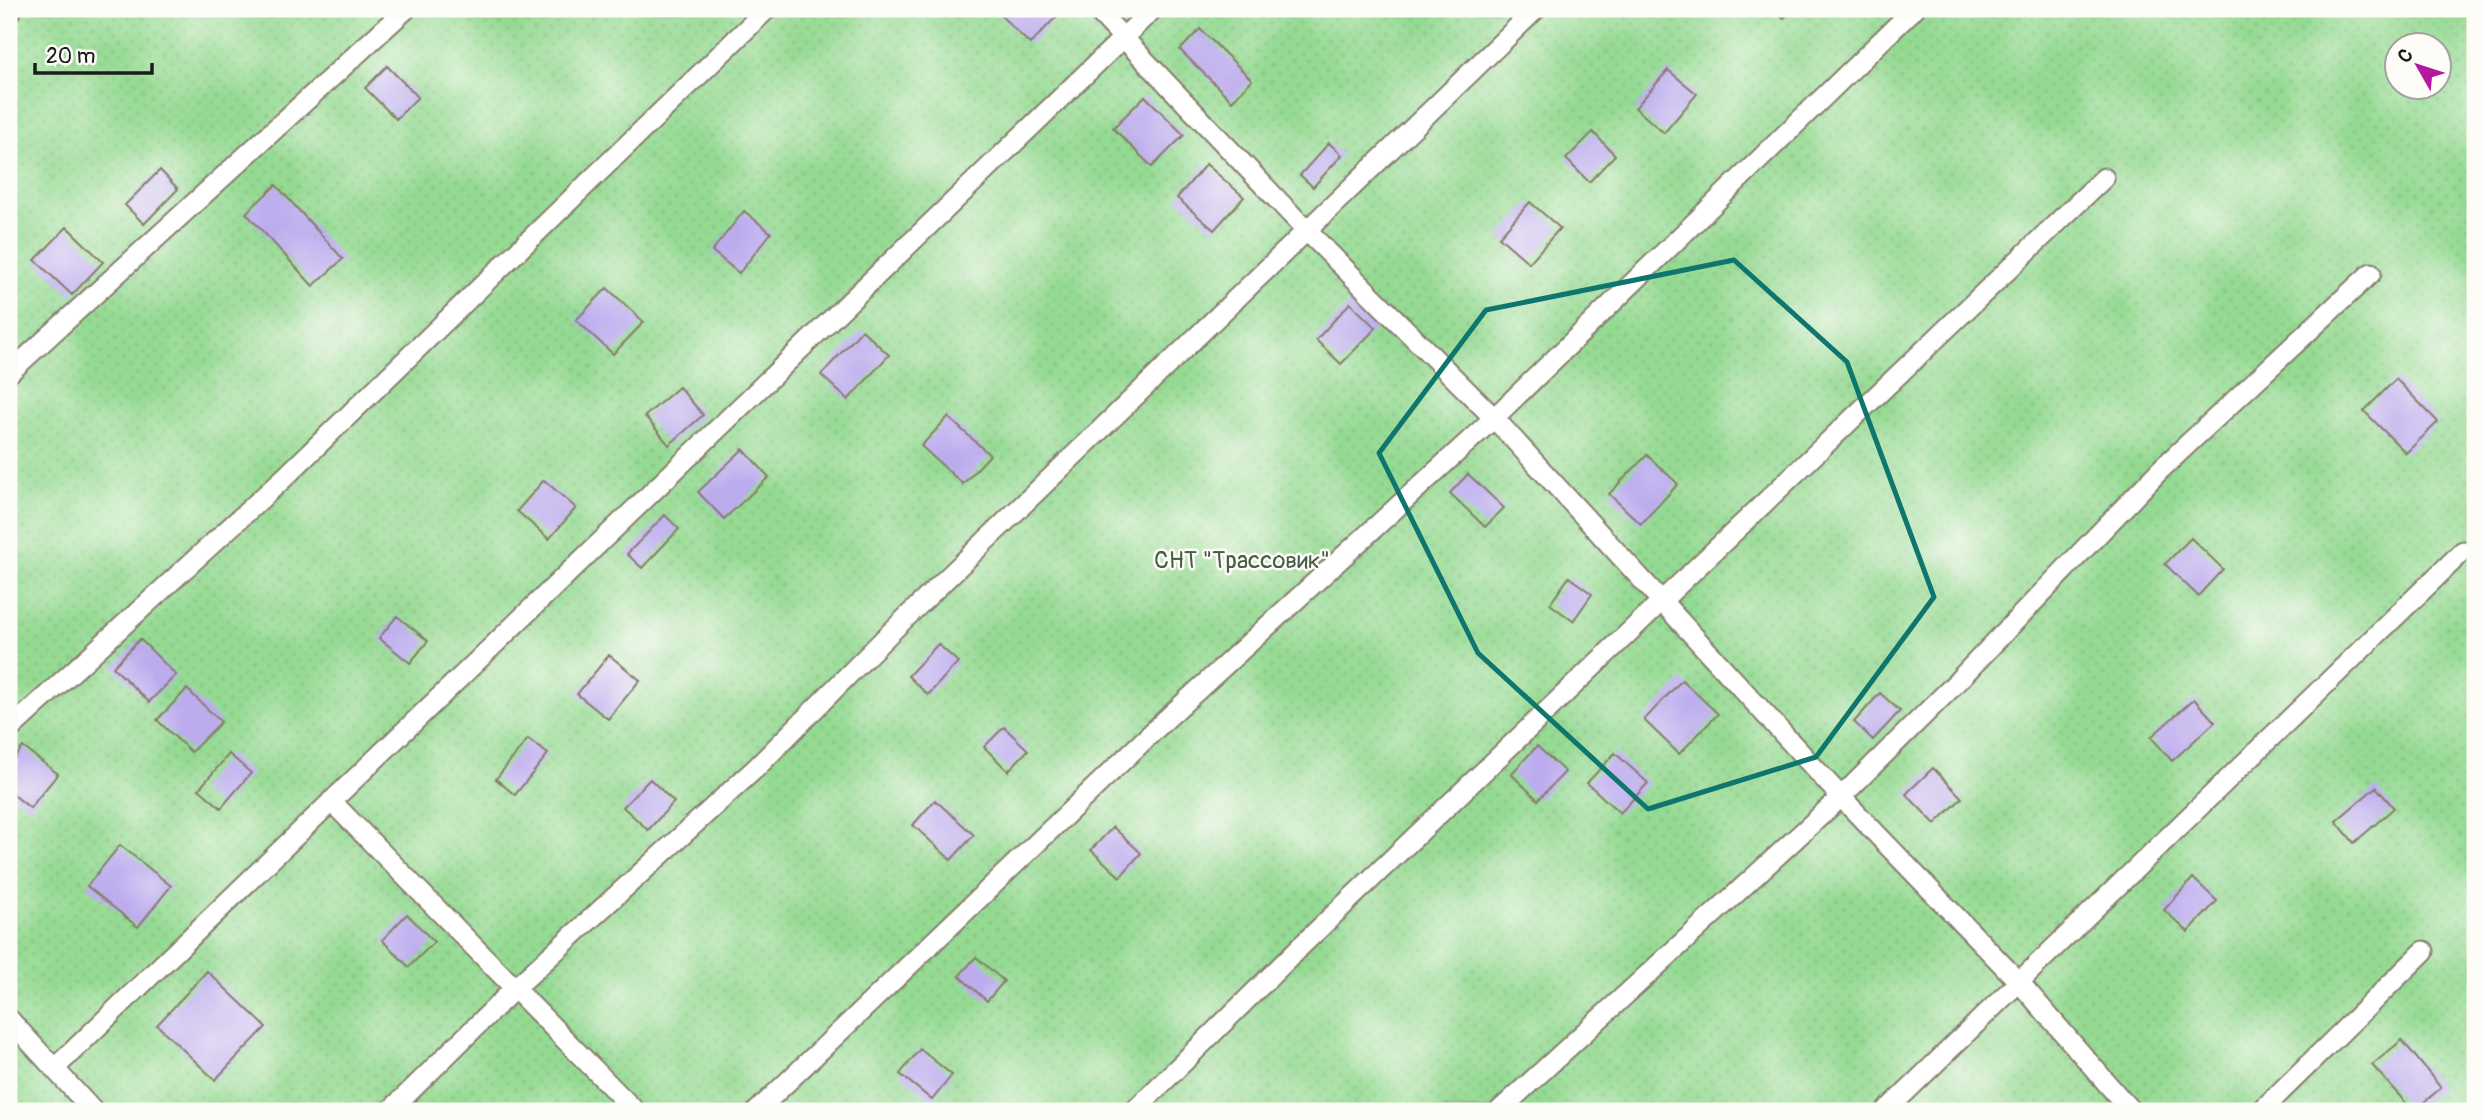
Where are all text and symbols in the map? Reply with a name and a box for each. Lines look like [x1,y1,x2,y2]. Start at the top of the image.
scale bar [35,32,152,76]
north arrow [2382,32,2452,102]
text: 20 m [46,43,95,70]
text: С [2393,44,2419,68]
park label: СНТ "Трассовик" [1154,546,1330,575]

